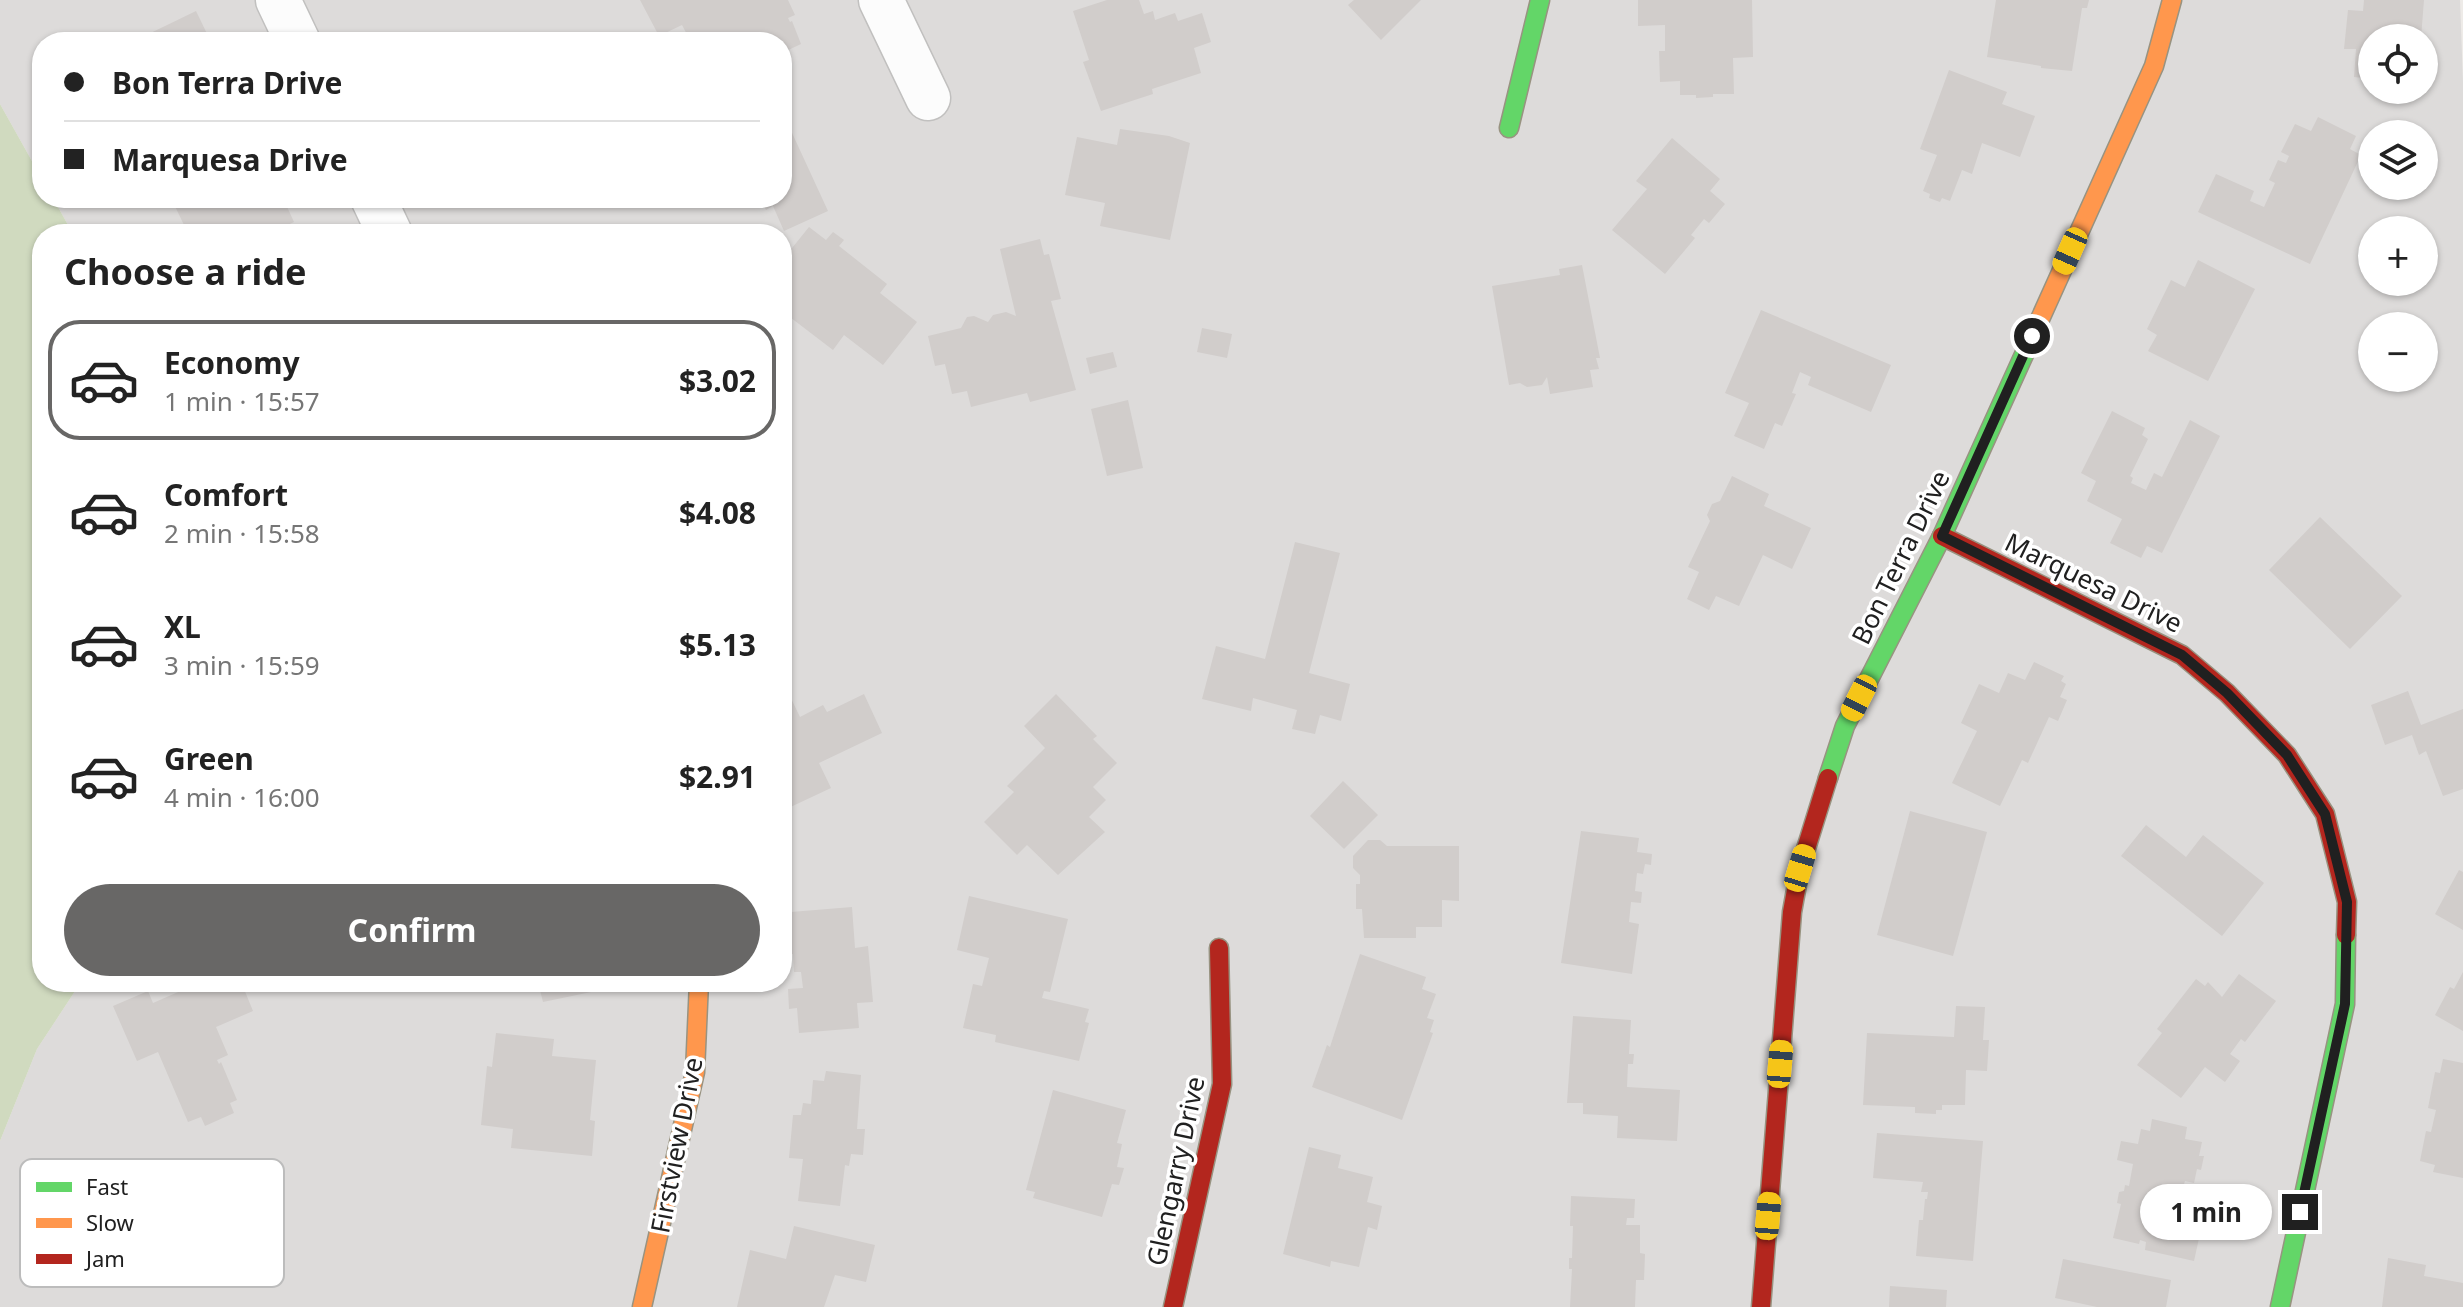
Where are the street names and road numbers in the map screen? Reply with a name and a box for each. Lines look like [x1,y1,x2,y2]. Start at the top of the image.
street label: Bon Terra Drive [1842,464,1958,650]
street label: Marquesa Drive [1999,523,2189,641]
street label: Firstview Drive [641,1054,711,1236]
street label: Glengarry Drive [1137,1073,1213,1269]

